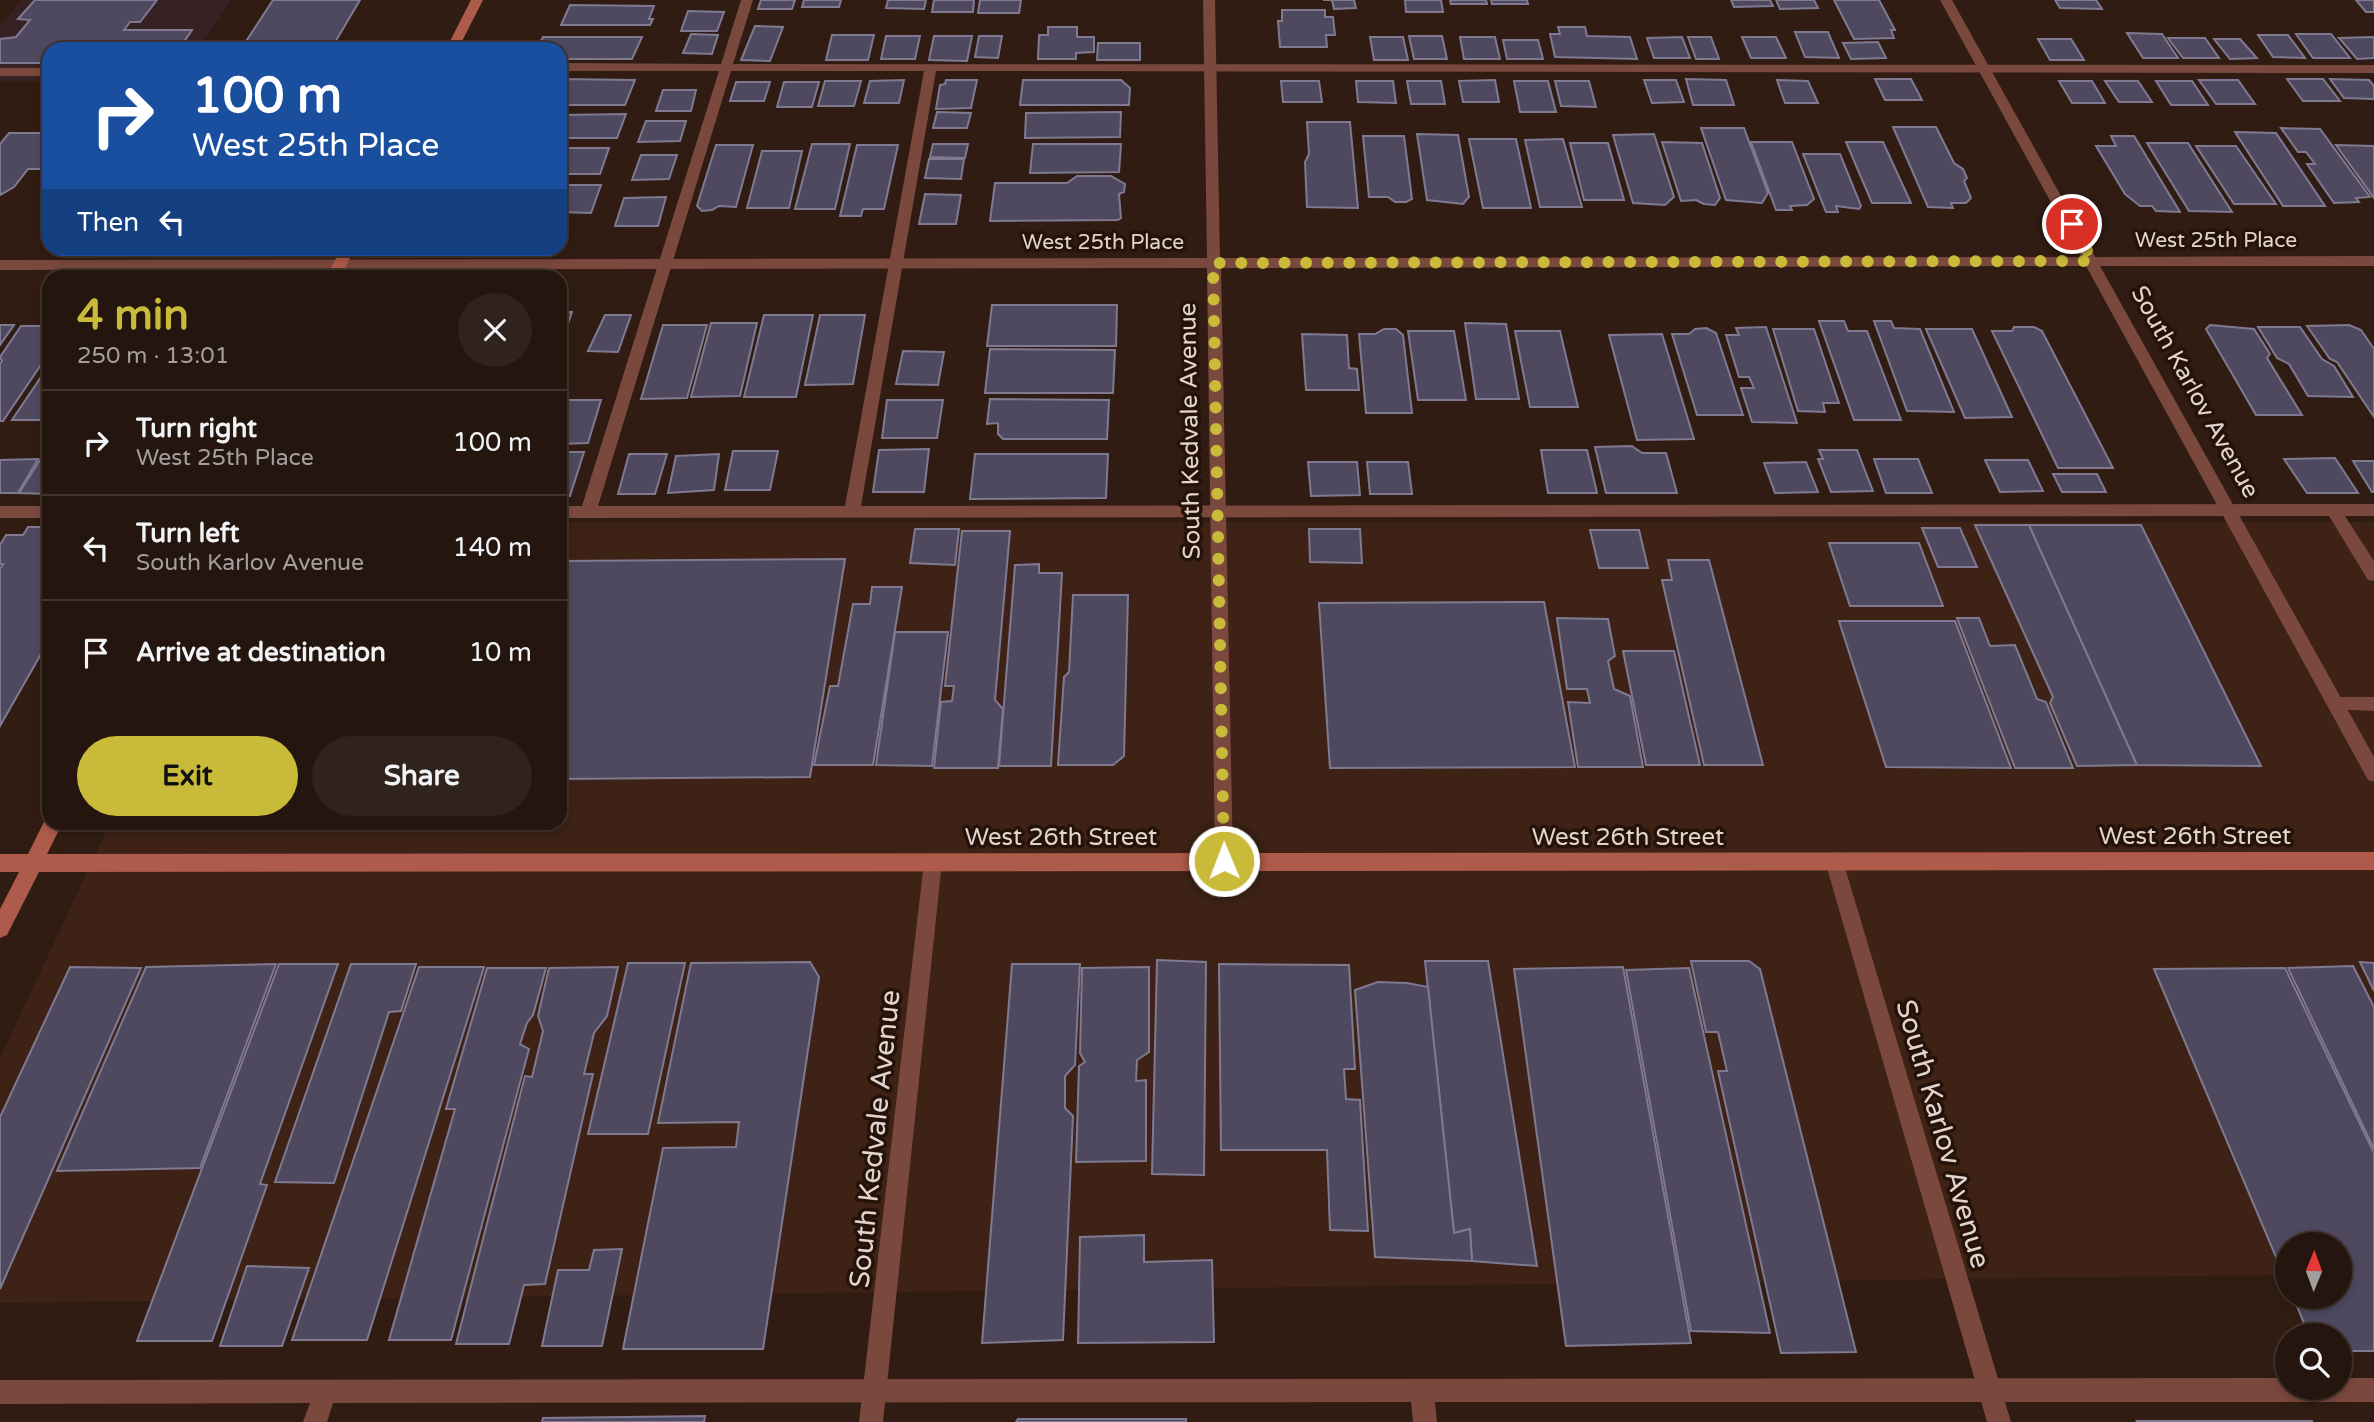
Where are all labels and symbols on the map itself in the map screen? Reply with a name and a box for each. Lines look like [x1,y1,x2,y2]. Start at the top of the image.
pin [2042,194,2102,254]
street label: West 25th Place [2135,228,2297,253]
street label: West 25th Place [1022,230,1184,255]
street label: South Karlov Avenue [2125,281,2265,503]
street label: South Kedvale Avenue [1173,302,1207,560]
street label: West 26th Street [2099,822,2291,851]
street label: West 26th Street [965,823,1157,852]
street label: West 26th Street [1532,823,1724,852]
position arrow [1187,824,1261,898]
street label: South Kedvale Avenue [842,988,908,1290]
street label: South Karlov Avenue [1888,996,1998,1272]
north arrow [2275,1232,2352,1309]

